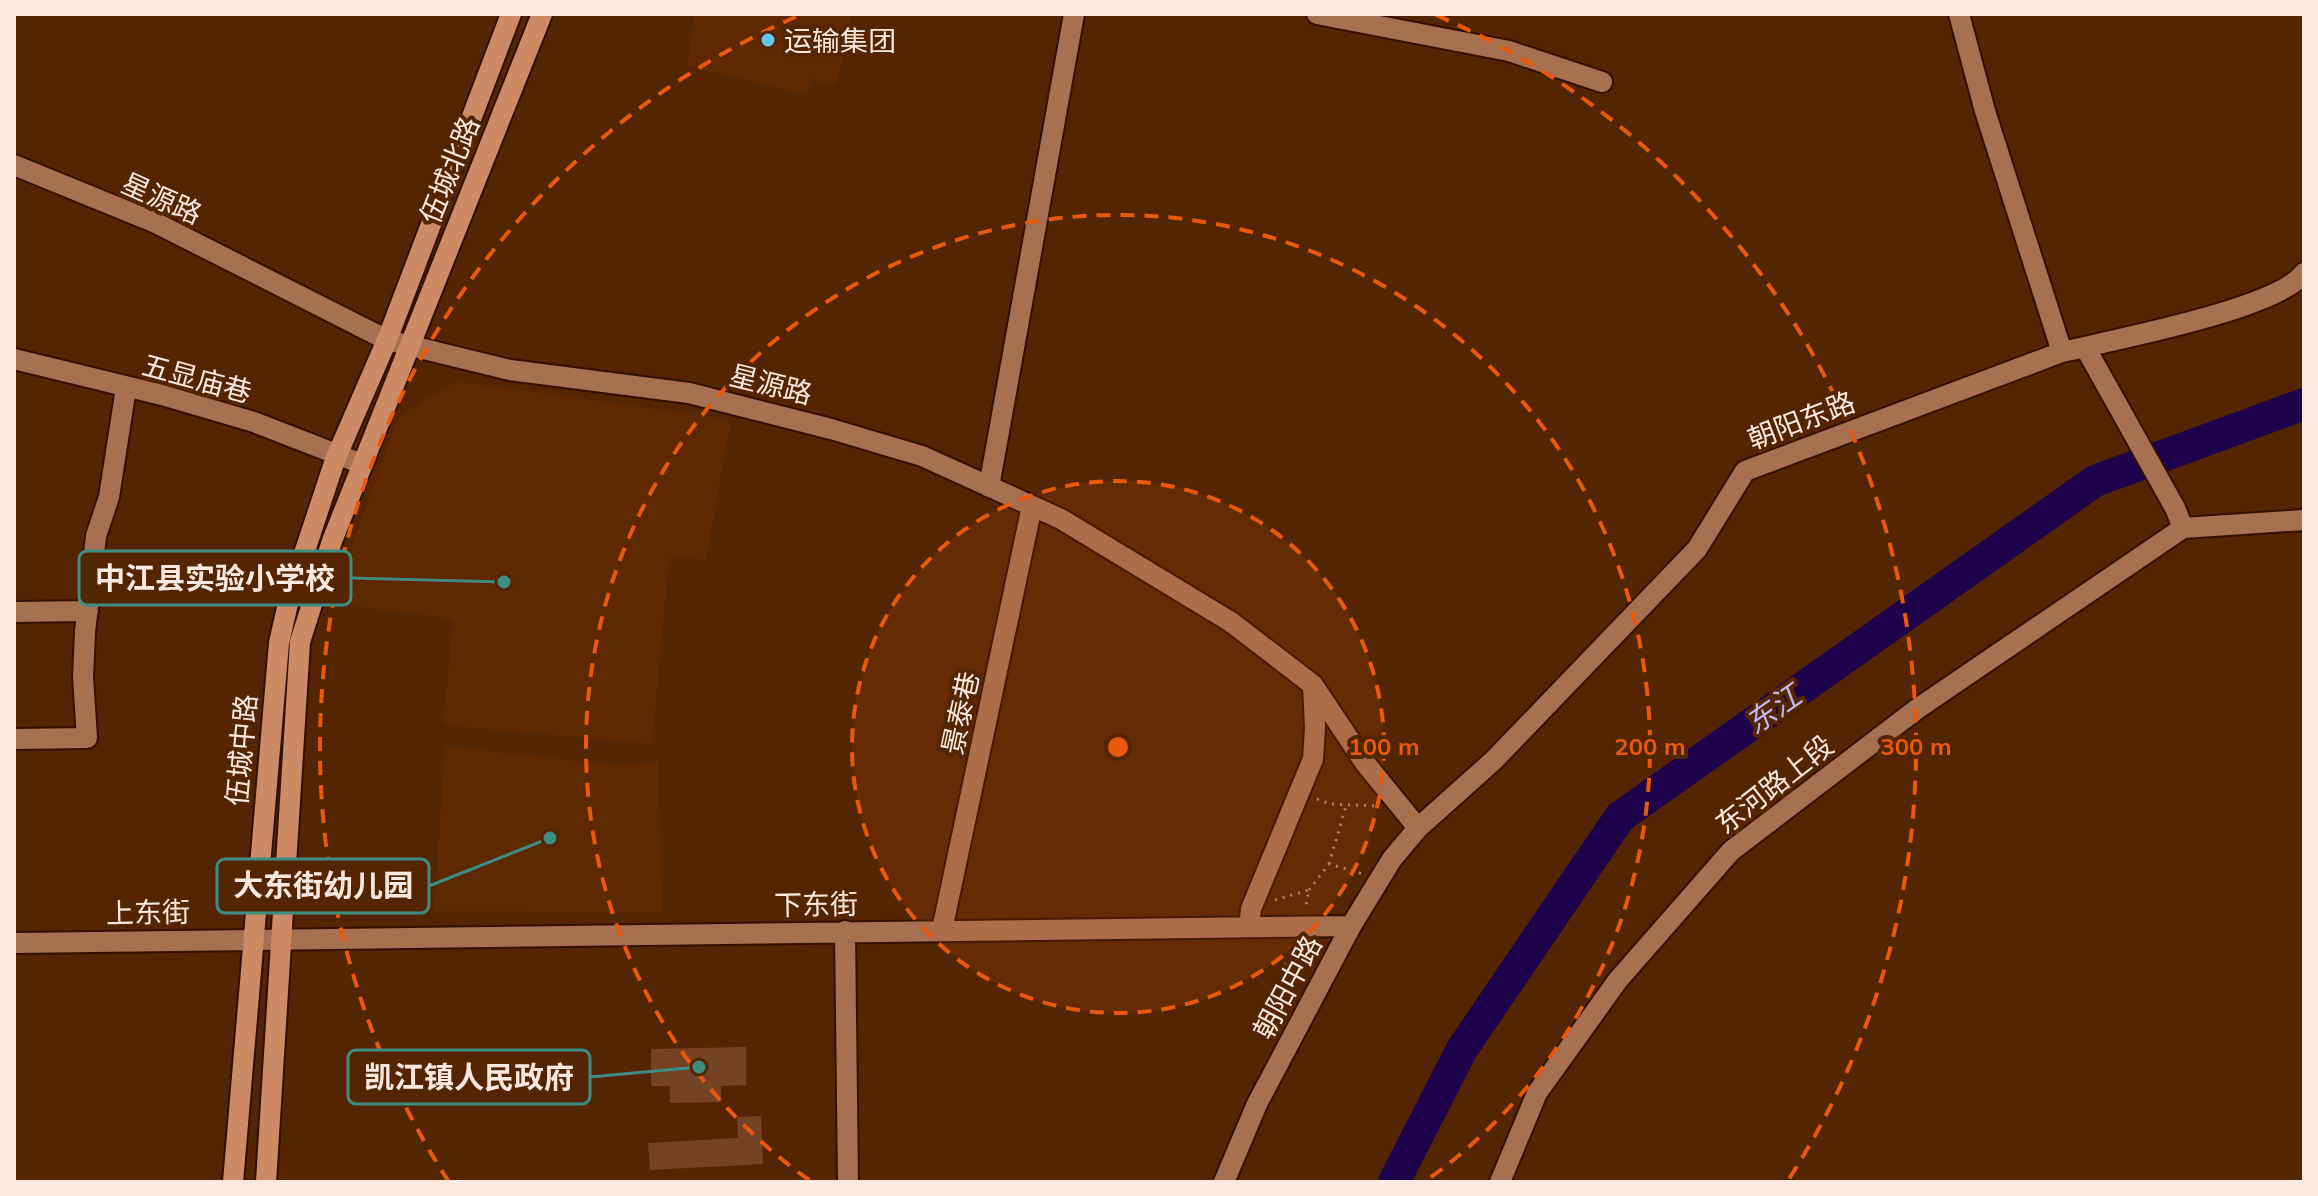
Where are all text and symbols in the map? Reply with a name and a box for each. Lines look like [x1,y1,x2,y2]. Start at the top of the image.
place label: 运输集团 [784,23,896,58]
marker: 运输集团 [759,31,777,49]
street label: 伍城北路 [412,112,486,228]
street label: 星源路 [117,165,207,231]
street label: 五显庙巷 [138,347,256,409]
street label: 星源路 [726,357,816,411]
street label: 朝阳东路 [1742,384,1860,456]
callout: 中江县实验小学校 [79,551,351,605]
text: 中江县实验小学校 [95,559,335,597]
street label: 景泰巷 [934,668,986,758]
water label: 东江 [1738,675,1811,742]
street label: 伍城中路 [219,693,263,807]
street label: 东河路上段 [1708,727,1840,841]
text: 100 m [1348,731,1420,761]
text: 200 m [1614,731,1686,761]
text: 300 m [1880,731,1952,761]
centre of rings [1104,733,1132,761]
callout: 大东街幼儿园 [217,859,429,913]
text: 大东街幼儿园 [233,866,413,904]
street label: 下东街 [774,886,858,922]
street label: 上东街 [106,894,190,930]
street label: 朝阳中路 [1245,929,1329,1045]
callout: 凯江镇人民政府 [348,1050,590,1104]
text: 凯江镇人民政府 [364,1058,574,1096]

